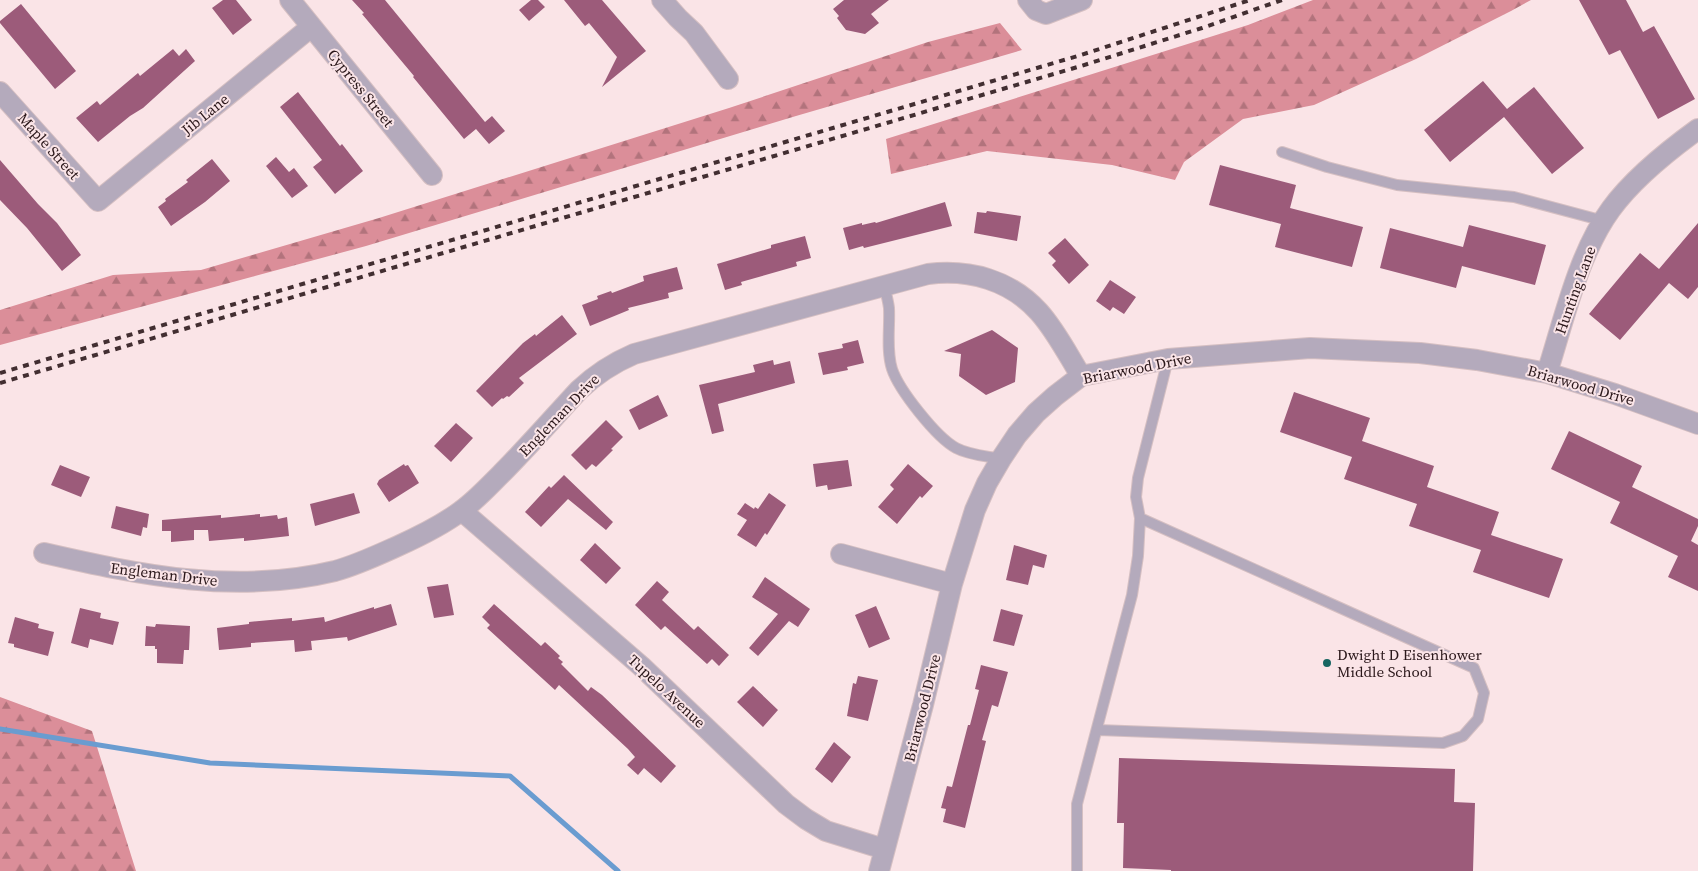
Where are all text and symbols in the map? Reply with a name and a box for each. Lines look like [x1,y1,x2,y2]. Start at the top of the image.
street label: Cypress Street [323,44,399,132]
street label: Jib Lane [176,88,233,140]
street label: Maple Street [13,108,85,184]
street label: Hunting Lane [1549,243,1601,337]
street label: Briarwood Drive [1081,347,1193,389]
street label: Briarwood Drive [1525,360,1637,410]
street label: Engleman Drive [514,369,604,461]
street label: Engleman Drive [109,557,219,591]
place label: Dwight D Eisenhower Middle School [1337,644,1482,682]
street label: Tupelo Avenue [624,650,711,733]
street label: Briarwood Drive [898,652,946,764]
marker: Dwight D Eisenhower Middle School [1321,657,1333,669]

